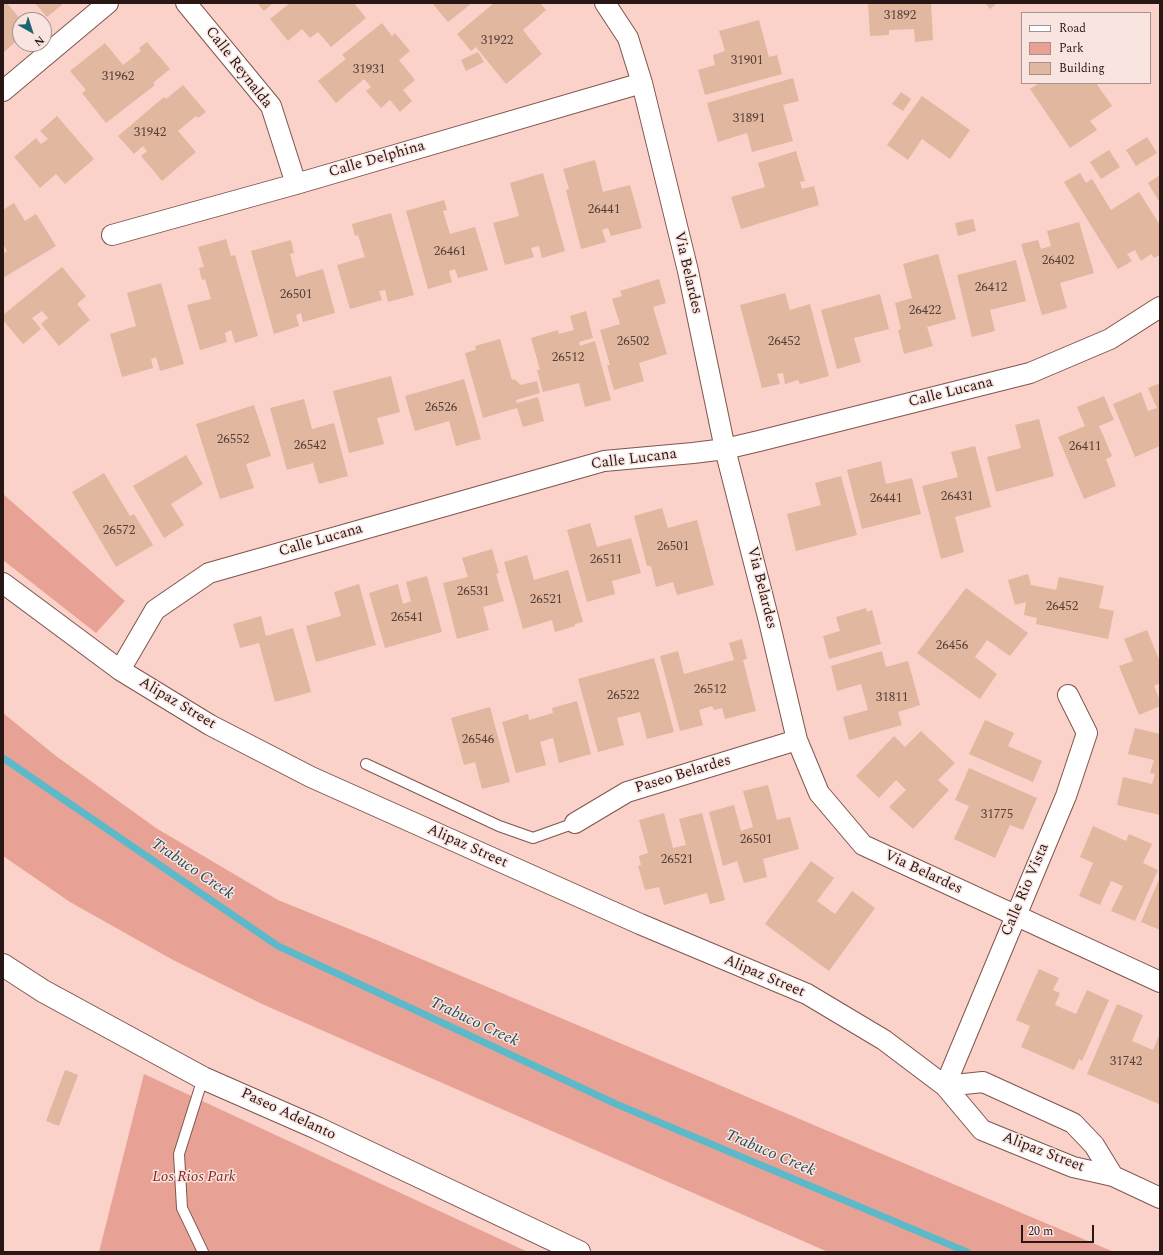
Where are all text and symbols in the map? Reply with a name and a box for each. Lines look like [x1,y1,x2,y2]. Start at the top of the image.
house number: 31892 [884,8,916,24]
north arrow [12,12,52,52]
legend [1021,12,1151,84]
text: Road [1059,19,1086,38]
street label: Calle Reynalda [201,24,275,112]
text: N [30,31,48,50]
house number: 31922 [481,33,513,49]
text: Park [1059,39,1084,58]
house number: 31901 [731,53,763,69]
text: Building [1059,59,1105,78]
house number: 31931 [353,62,385,78]
house number: 31962 [102,69,134,85]
house number: 31891 [733,111,765,127]
house number: 31942 [134,125,166,141]
street label: Calle Delphina [327,138,427,182]
house number: 26441 [588,202,620,218]
street label: Via Belardes [669,230,705,316]
house number: 26461 [434,244,466,260]
house number: 26402 [1042,253,1074,269]
house number: 26412 [975,280,1007,296]
house number: 26501 [280,287,312,303]
house number: 26422 [909,303,941,319]
house number: 26502 [617,334,649,350]
house number: 26452 [768,334,800,350]
house number: 26512 [552,350,584,366]
street label: Calle Lucana [907,374,995,412]
house number: 26526 [425,400,457,416]
house number: 26552 [217,432,249,448]
house number: 26542 [294,438,326,454]
house number: 26411 [1069,439,1101,455]
street label: Calle Lucana [590,446,678,474]
house number: 26431 [941,489,973,505]
house number: 26441 [870,491,902,507]
street label: Calle Lucana [277,520,365,562]
house number: 26572 [103,523,135,539]
house number: 26501 [657,539,689,555]
street label: Via Belardes [742,545,780,631]
house number: 26511 [590,552,622,568]
house number: 26531 [457,584,489,600]
house number: 26521 [530,592,562,608]
house number: 26452 [1046,599,1078,615]
house number: 26541 [391,610,423,626]
house number: 26456 [936,638,968,654]
street label: Alipaz Street [135,674,219,734]
house number: 26512 [694,682,726,698]
house number: 26522 [607,688,639,704]
house number: 31811 [876,690,908,706]
house number: 26546 [462,732,494,748]
street label: Paseo Belardes [633,752,733,798]
house number: 31775 [981,807,1013,823]
street label: Alipaz Street [424,821,510,873]
house number: 26501 [740,832,772,848]
water label: Trabuco Creek [147,835,237,905]
street label: Calle Rio Vista [998,841,1054,939]
street label: Via Belardes [881,847,965,899]
house number: 26521 [661,852,693,868]
street label: Alipaz Street [721,952,807,1002]
water label: Trabuco Creek [427,994,521,1052]
house number: 31742 [1110,1054,1142,1070]
street label: Paseo Adelanto [238,1085,338,1145]
water label: Trabuco Creek [722,1126,818,1182]
street label: Alipaz Street [999,1129,1087,1177]
park label: Los Rios Park [152,1169,236,1187]
scale bar [1023,1217,1096,1243]
text: 20 m [1028,1222,1053,1241]

